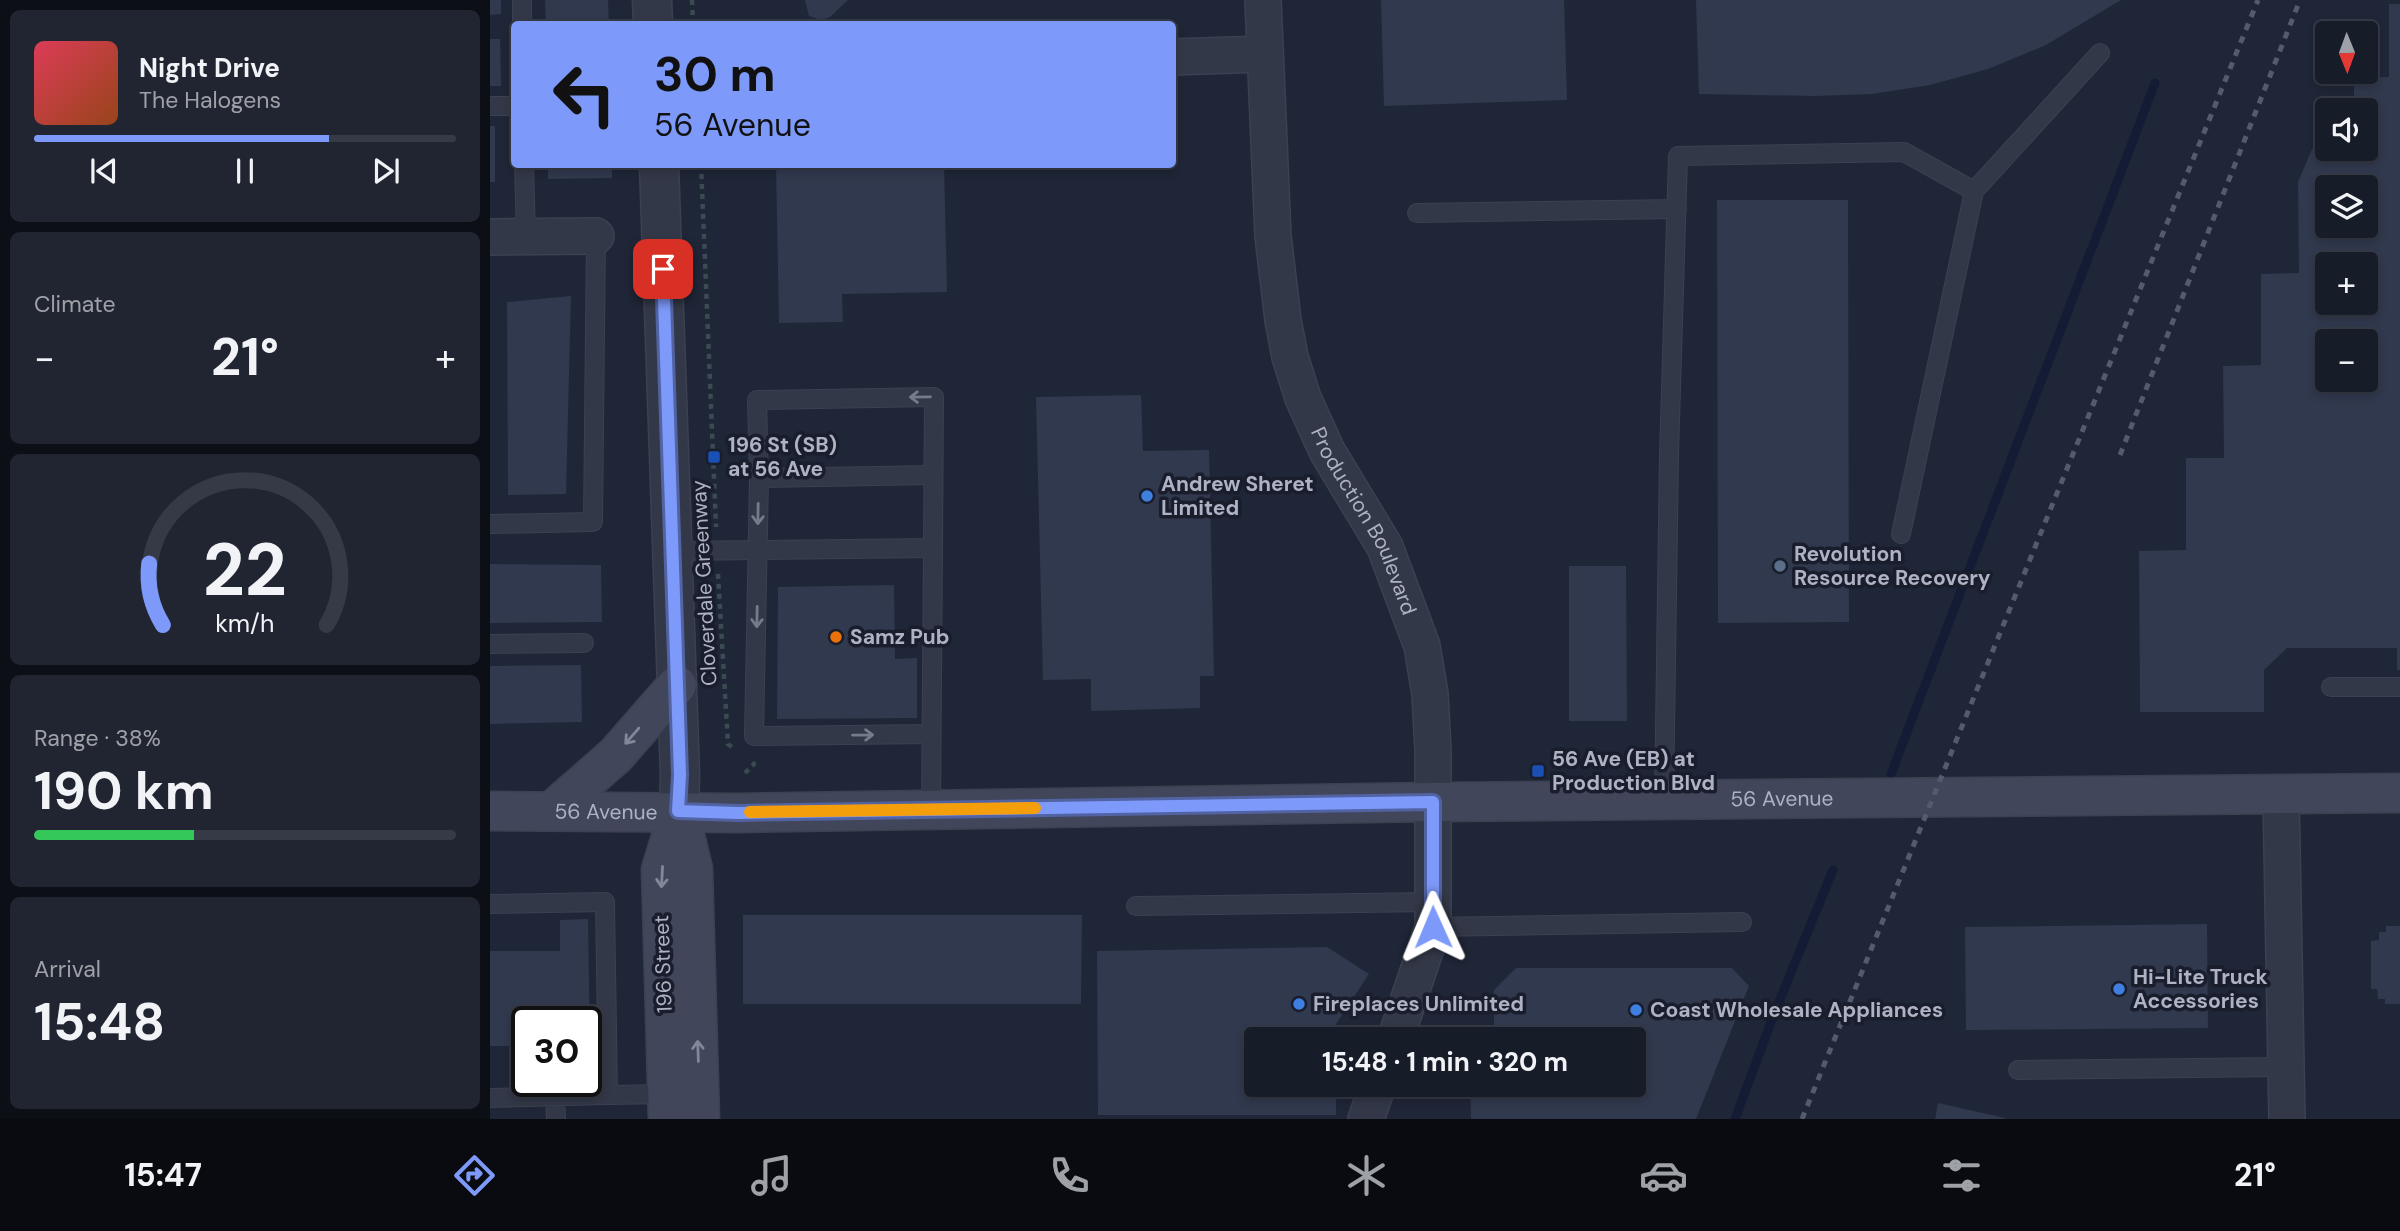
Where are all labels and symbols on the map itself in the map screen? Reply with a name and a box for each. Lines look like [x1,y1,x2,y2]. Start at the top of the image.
north arrow [2315,21,2378,84]
pin [633,239,693,299]
one-way arrow [908,390,931,404]
street label: Production Boulevard [1304,423,1423,619]
place label: 196 St (SB) at 56 Ave [728,431,837,483]
marker: 196 St (SB) at 56 Ave [706,449,722,465]
place label: Andrew Sheret Limited [1161,470,1314,522]
street label: Cloverdale Greenway [685,479,723,687]
marker: Andrew Sheret Limited [1139,488,1155,504]
one-way arrow [752,502,765,525]
place label: Revolution Resource Recovery [1794,540,1991,592]
marker: Revolution Resource Recovery [1772,558,1788,574]
one-way arrow [750,606,763,629]
place label: Samz Pub [850,623,950,651]
marker: Samz Pub [828,629,844,645]
one-way arrow [624,727,640,745]
one-way arrow [851,728,874,742]
place label: 56 Ave (EB) at Production Blvd [1552,745,1715,797]
marker: 56 Ave (EB) at Production Blvd [1530,763,1546,779]
street label: 56 Avenue [1730,784,1834,813]
street label: 56 Avenue [554,798,658,826]
one-way arrow [655,865,668,888]
position arrow [1396,890,1470,964]
street label: 196 Street [647,915,679,1013]
place label: Hi-Lite Truck Accessories [2133,963,2268,1015]
marker: Hi-Lite Truck Accessories [2111,981,2127,997]
place label: Fireplaces Unlimited [1313,990,1524,1018]
marker: Fireplaces Unlimited [1291,996,1307,1012]
place label: Coast Wholesale Appliances [1650,996,1943,1024]
marker: Coast Wholesale Appliances [1628,1002,1644,1018]
speed limit sign: 30 [511,1006,602,1097]
one-way arrow [691,1040,705,1063]

